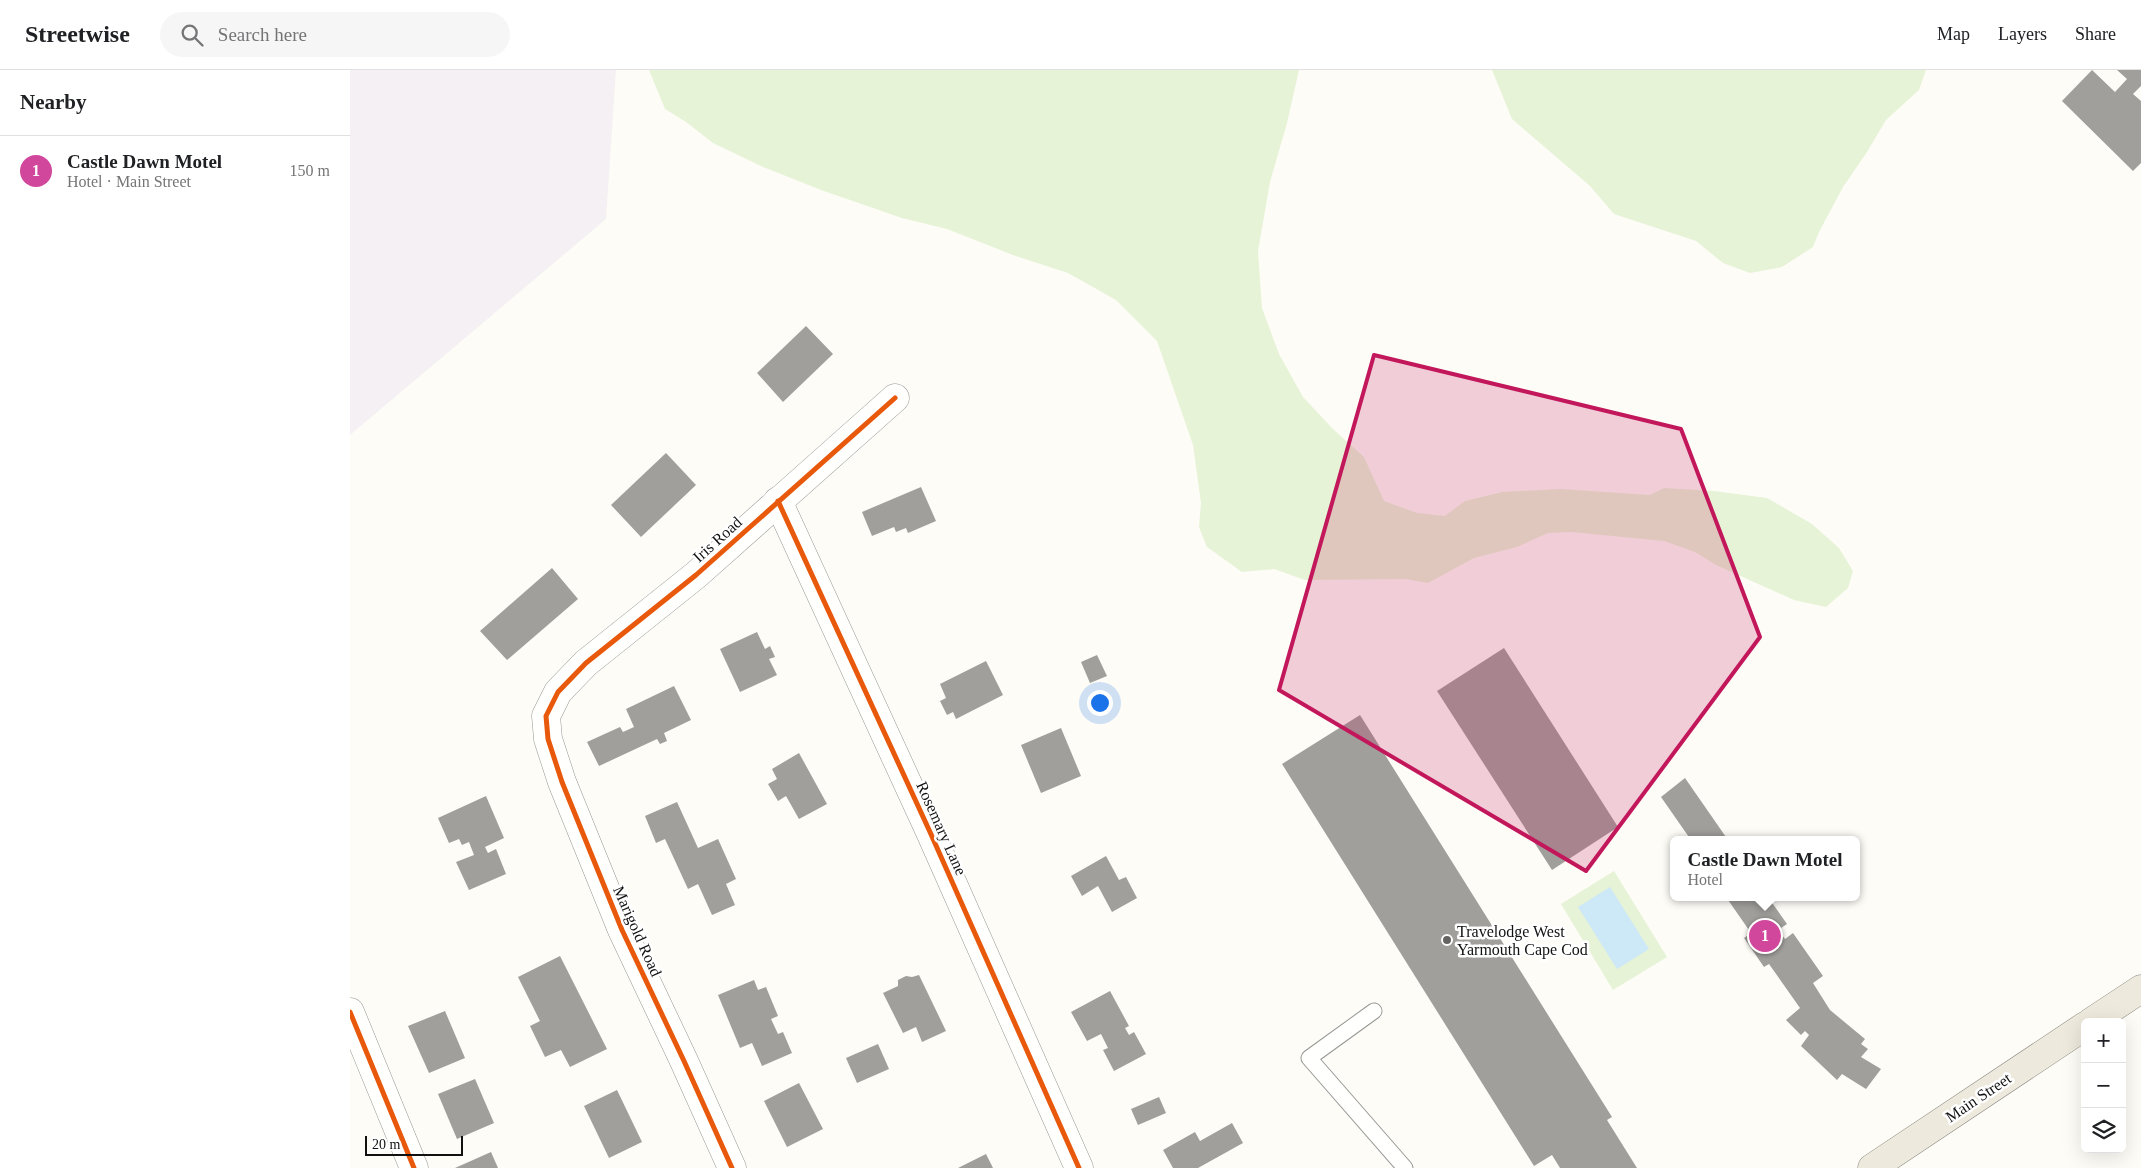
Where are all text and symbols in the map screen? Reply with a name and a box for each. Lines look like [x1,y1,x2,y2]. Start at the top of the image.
search box [160,12,510,57]
text: Streetwise [25,21,130,47]
icon: search [178,21,206,49]
text: Search here [218,24,307,45]
text: Map [1937,24,1970,44]
text: Layers [1998,24,2047,44]
text: Share [2075,24,2116,44]
text: Nearby [20,90,87,114]
text: Castle Dawn Motel [67,151,222,172]
text: 1 [32,162,40,179]
text: 150 m [290,162,330,179]
text: Hotel · Main Street [67,173,191,190]
street label: Iris Road [690,513,745,565]
your location [1087,690,1113,716]
street label: Rosemary Lane [912,779,970,878]
popup [1670,836,1860,901]
text: Castle Dawn Motel [1687,849,1843,870]
text: Hotel [1687,871,1723,888]
street label: Marigold Road [609,883,665,980]
pin: 1 [1749,917,1781,955]
place label: Travelodge West Yarmouth Cape Cod [1457,923,1588,959]
marker: Travelodge West Yarmouth Cape Cod [1441,934,1453,946]
map controls [2081,1018,2126,1153]
button: + [2081,1018,2126,1063]
button: − [2081,1063,2126,1108]
street label: Main Street [1942,1069,2015,1125]
button: layers [2081,1108,2126,1153]
scale bar [365,1133,462,1156]
text: 20 m [372,1137,400,1152]

